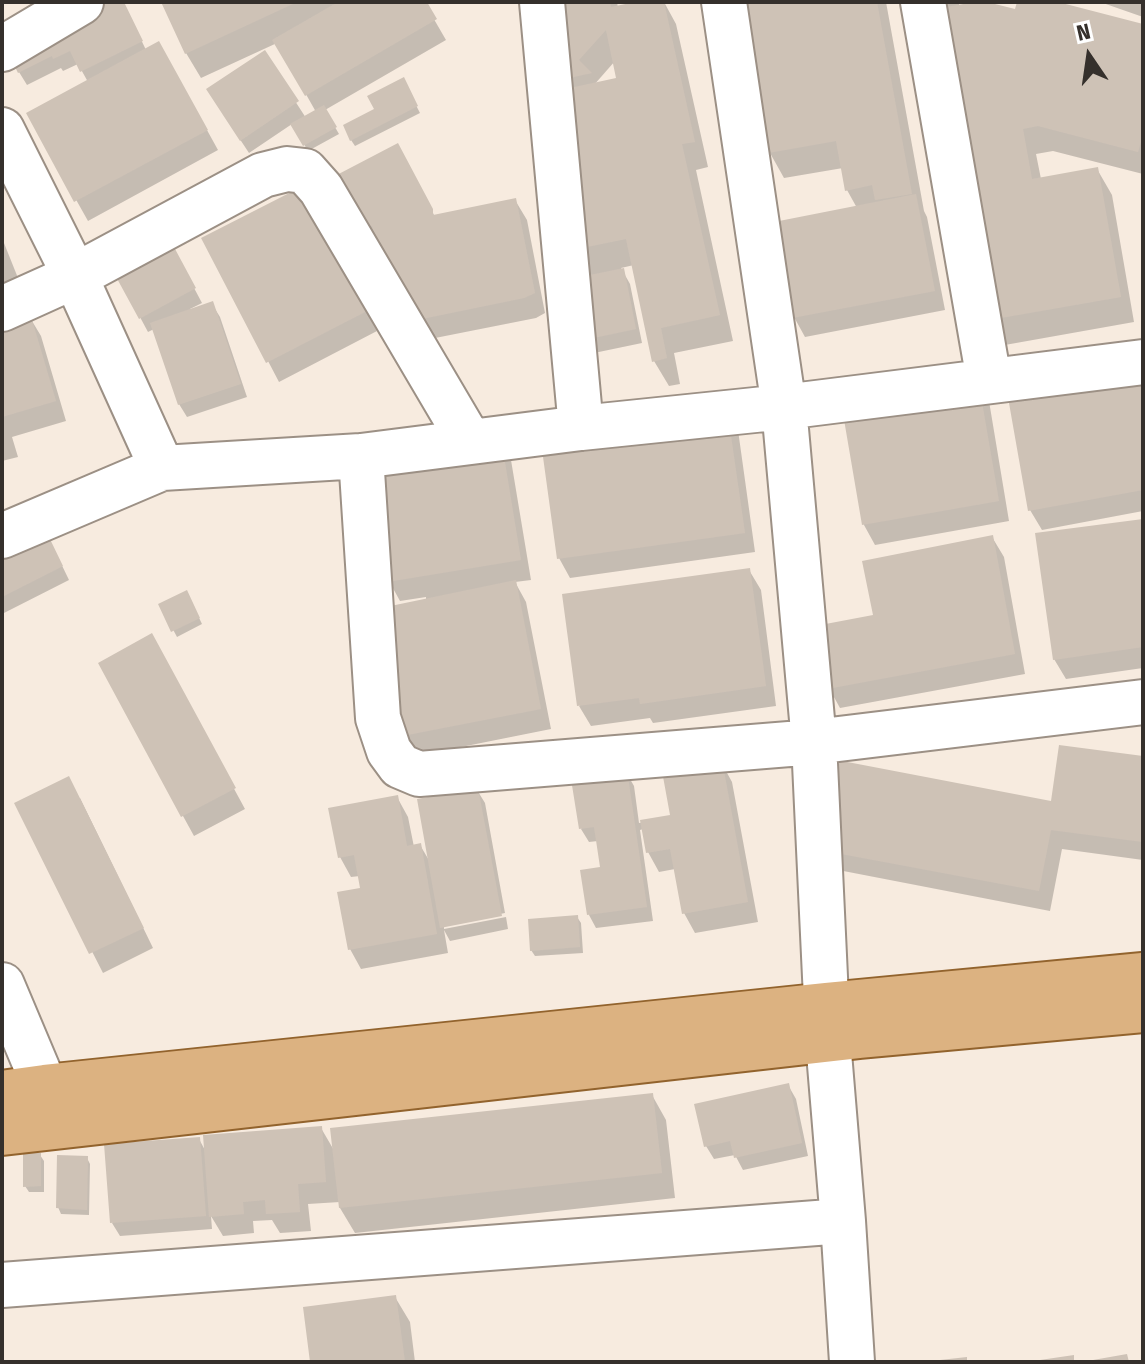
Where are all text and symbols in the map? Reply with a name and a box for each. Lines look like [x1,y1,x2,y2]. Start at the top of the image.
north arrow [1049,16,1129,96]
text: N [1074,17,1093,47]

